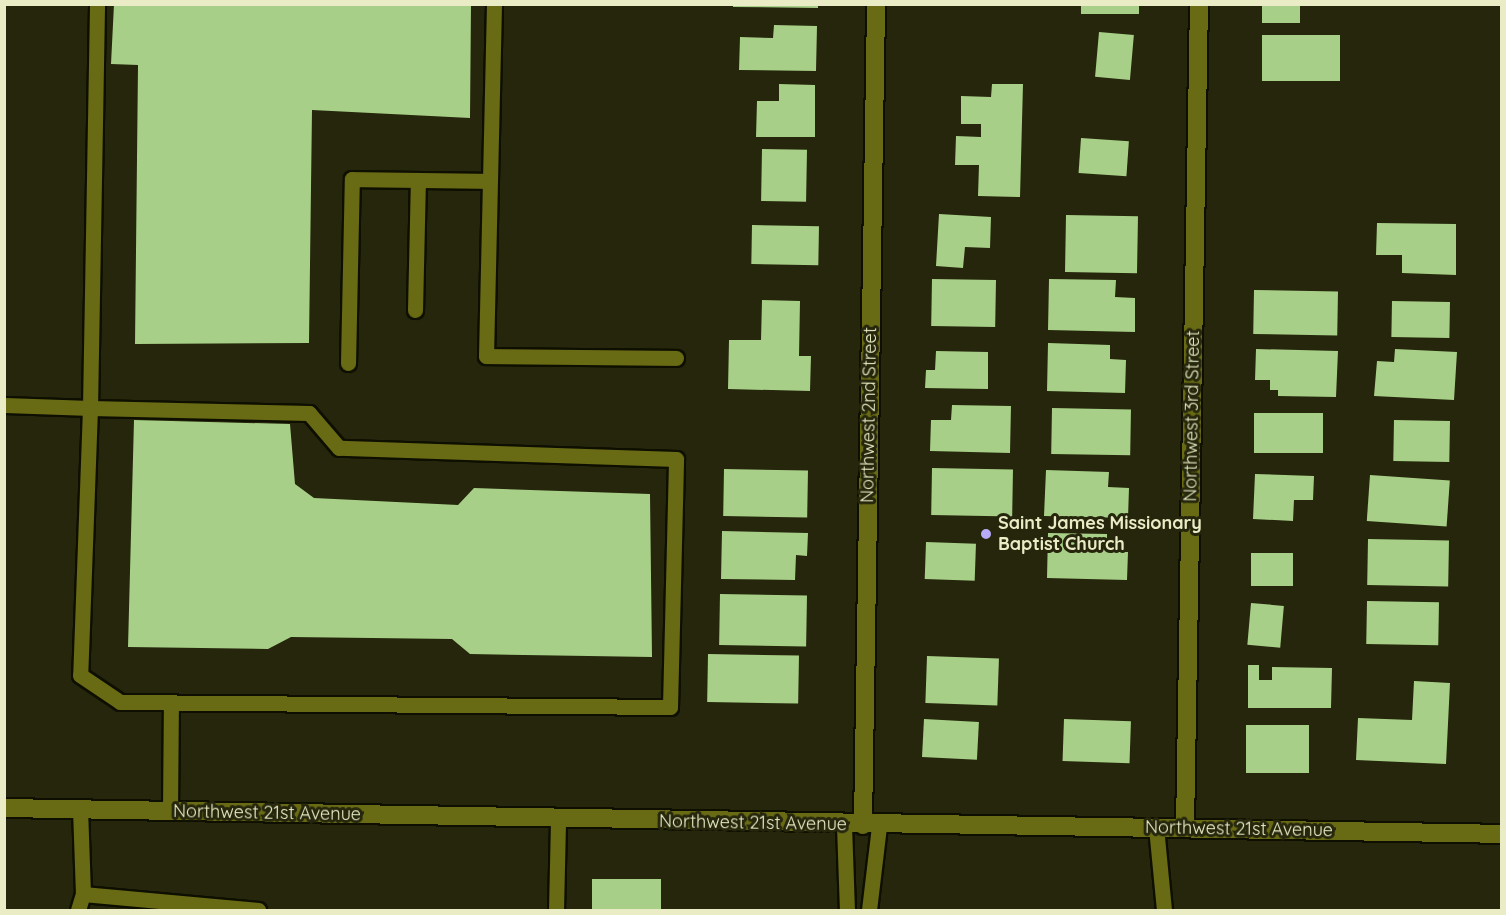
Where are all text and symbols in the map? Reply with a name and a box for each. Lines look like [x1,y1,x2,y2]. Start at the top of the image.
street label: Northwest 2nd Street [857,327,881,503]
street label: Northwest 3rd Street [1180,330,1204,502]
place label: Saint James Missionary Baptist Church [998,513,1202,556]
marker: Saint James Missionary Baptist Church [979,527,993,541]
street label: Northwest 21st Avenue [173,801,361,825]
street label: Northwest 21st Avenue [659,811,847,835]
street label: Northwest 21st Avenue [1145,817,1333,841]

